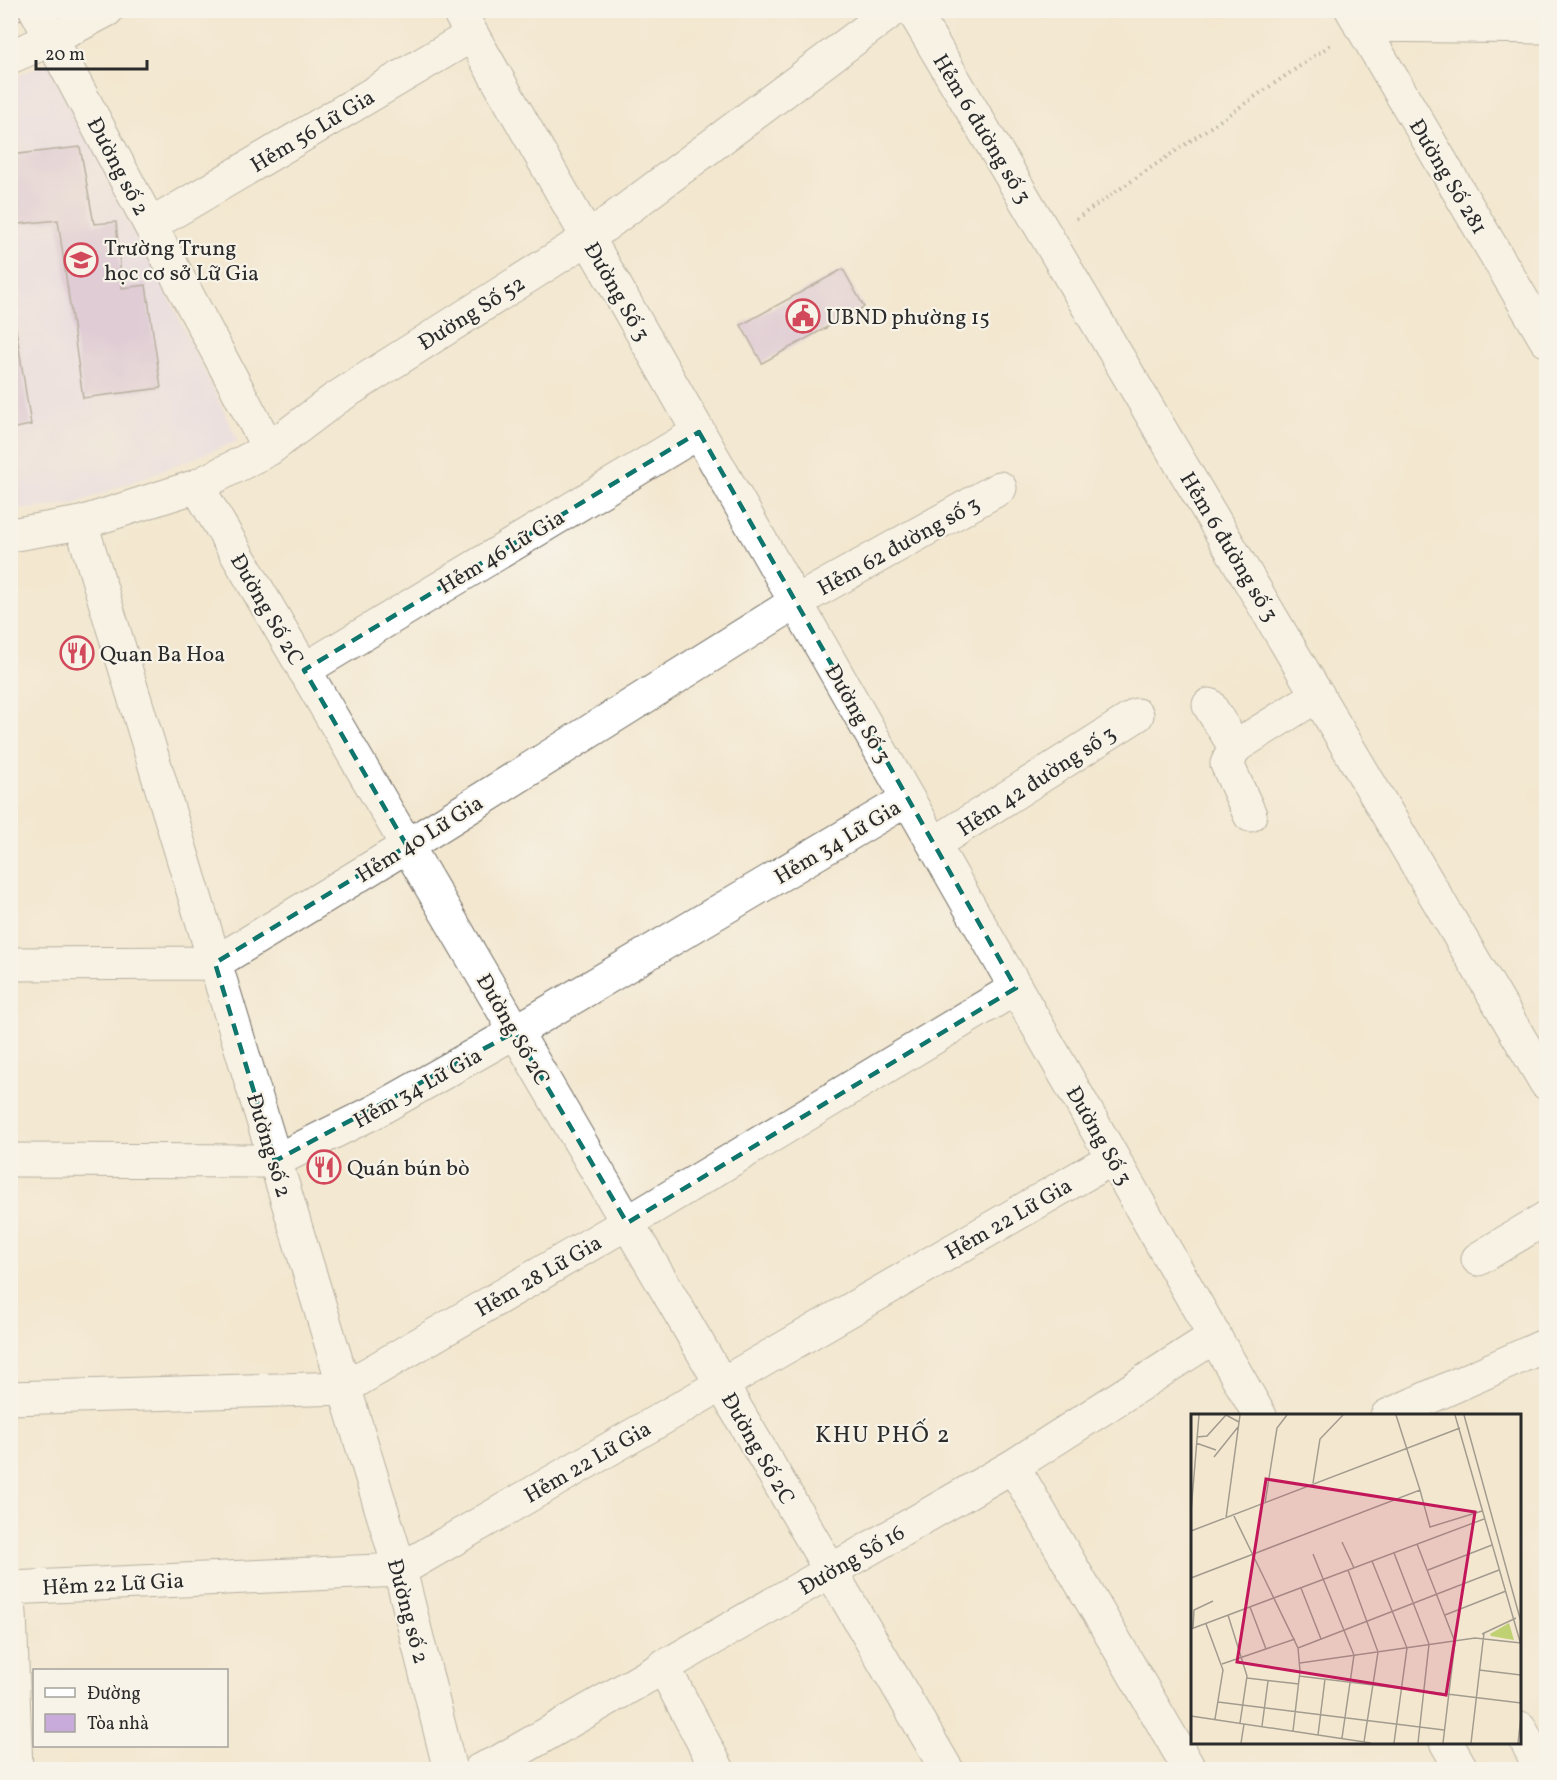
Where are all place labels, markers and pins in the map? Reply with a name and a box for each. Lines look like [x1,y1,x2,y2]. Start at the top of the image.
place label: Trường Trung học cơ sở Lữ Gia [104,234,259,290]
school or university icon: Trường Trung học cơ sở Lữ Gia [63,242,99,278]
public building icon: UBND phường 15 [785,298,821,334]
place label: UBND phường 15 [826,303,990,334]
restaurant icon: Quan Ba Hoa [59,635,95,671]
place label: Quan Ba Hoa [100,640,225,671]
restaurant icon: Quán bún bò [306,1149,342,1185]
place label: Quán bún bò [347,1154,470,1185]

